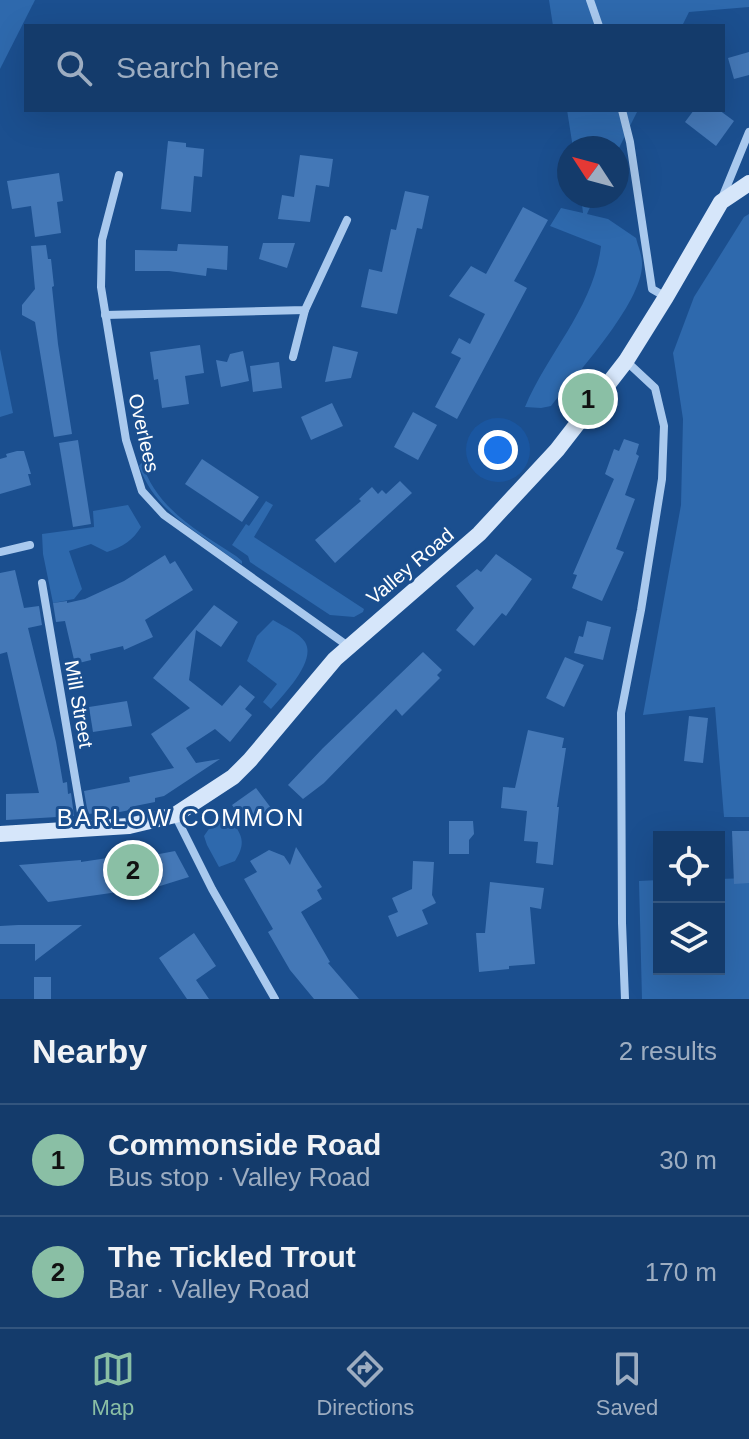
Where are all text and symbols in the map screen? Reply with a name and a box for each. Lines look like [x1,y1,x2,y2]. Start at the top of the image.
search box [24,24,725,112]
icon: search [52,46,96,90]
text: Search here [116,51,279,84]
north arrow [557,136,629,208]
pin: 1 [562,369,614,429]
street label: Overlees [124,392,164,474]
your location [478,430,518,470]
street label: Valley Road [362,523,458,609]
street label: Mill Street [60,658,98,750]
district label: BARLOW COMMON [57,804,305,831]
map controls [653,831,725,975]
button: locate [653,831,725,903]
pin: 2 [107,840,159,900]
button: layers [653,903,725,975]
text: Nearby [32,1032,147,1070]
text: 2 results [619,1036,717,1066]
text: Commonside Road [108,1128,381,1161]
text: 1 [51,1145,65,1175]
text: 30 m [659,1145,717,1175]
text: Bus stop · Valley Road [108,1162,371,1192]
text: The Tickled Trout [108,1240,356,1273]
text: 2 [51,1257,65,1287]
text: 170 m [645,1257,717,1287]
text: Bar · Valley Road [108,1274,310,1304]
tab: Map [91,1347,135,1421]
tab: Directions [316,1347,414,1421]
tab: Saved [596,1347,658,1421]

